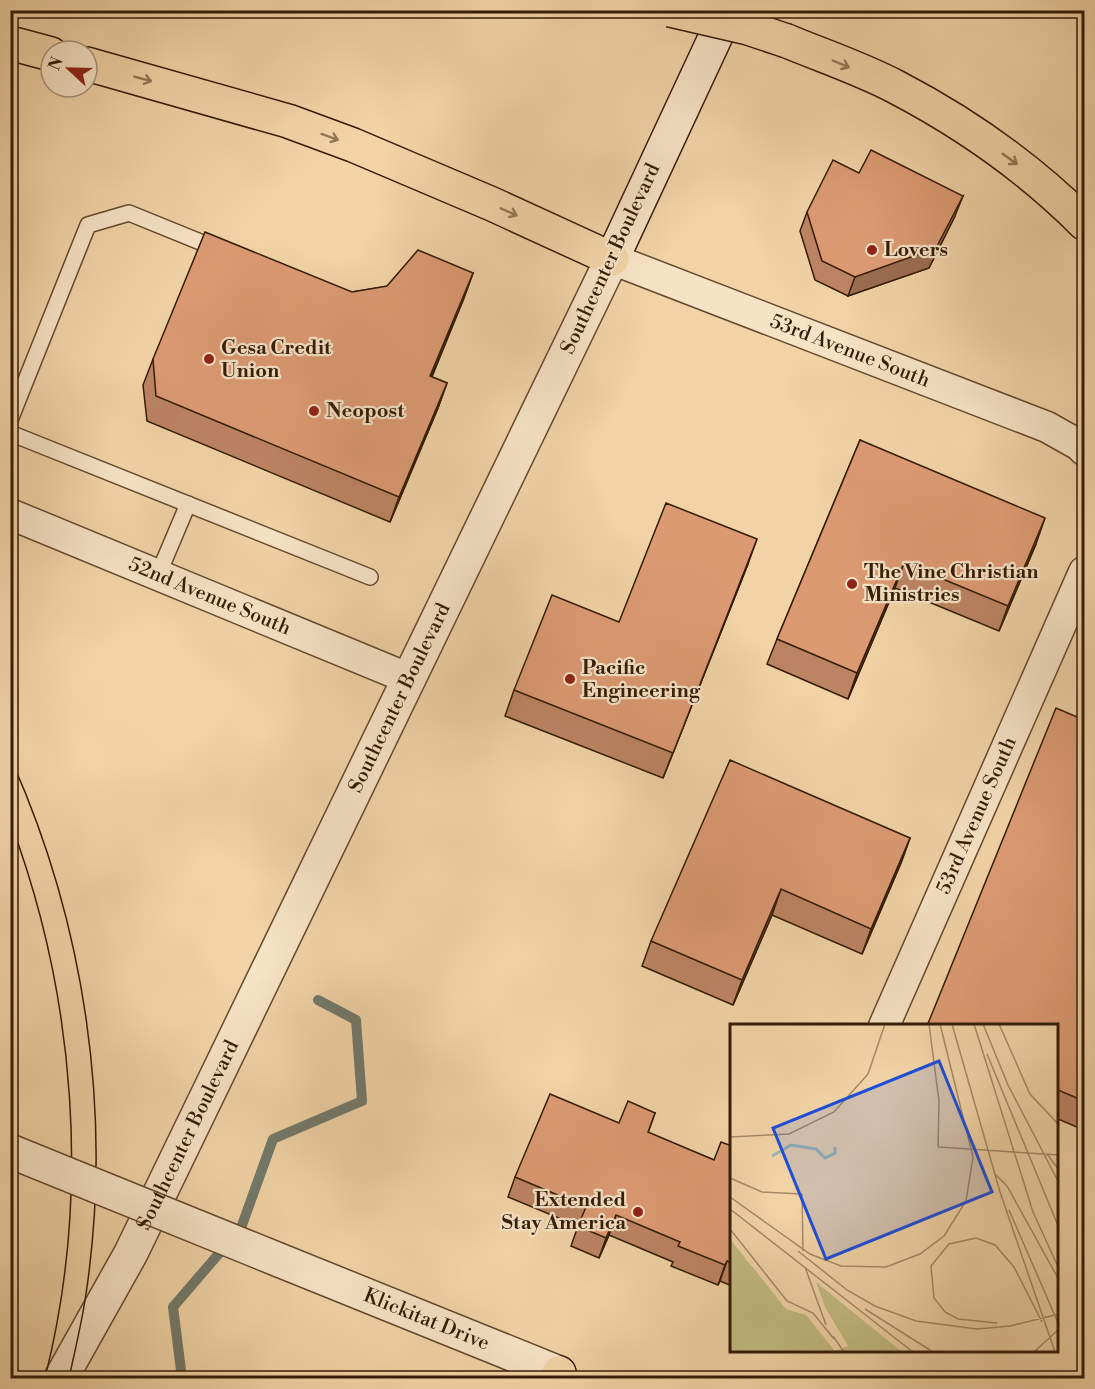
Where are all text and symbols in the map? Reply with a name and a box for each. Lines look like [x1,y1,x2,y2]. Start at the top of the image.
north arrow [39,39,99,99]
text: N [44,54,68,73]
one-way arrow [831,59,849,70]
one-way arrow [134,74,153,85]
one-way arrow [320,132,338,143]
one-way arrow [1002,153,1018,165]
street label: Southcenter Boulevard [556,159,666,358]
one-way arrow [500,207,518,218]
place label: Lovers [884,238,948,263]
marker: Lovers [865,243,879,257]
street label: 53rd Avenue South [766,309,934,393]
place label: Gesa Credit Union [221,336,332,384]
marker: Gesa Credit Union [202,352,216,366]
place label: Neopost [326,399,405,424]
marker: Neopost [307,404,321,418]
street label: 52nd Avenue South [125,552,295,641]
place label: The Vine Christian Ministries [864,560,1039,608]
marker: The Vine Christian Ministries [845,577,859,591]
street label: Southcenter Boulevard [343,598,456,797]
place label: Pacific Engineering [582,656,701,704]
marker: Pacific Engineering [563,672,577,686]
street label: 53rd Avenue South [931,733,1022,898]
inset map [730,1024,1059,1353]
street label: Southcenter Boulevard [131,1036,245,1234]
place label: Extended Stay America [501,1188,626,1236]
marker: Extended Stay America [631,1205,645,1219]
street label: Klickitat Drive [360,1283,493,1356]

